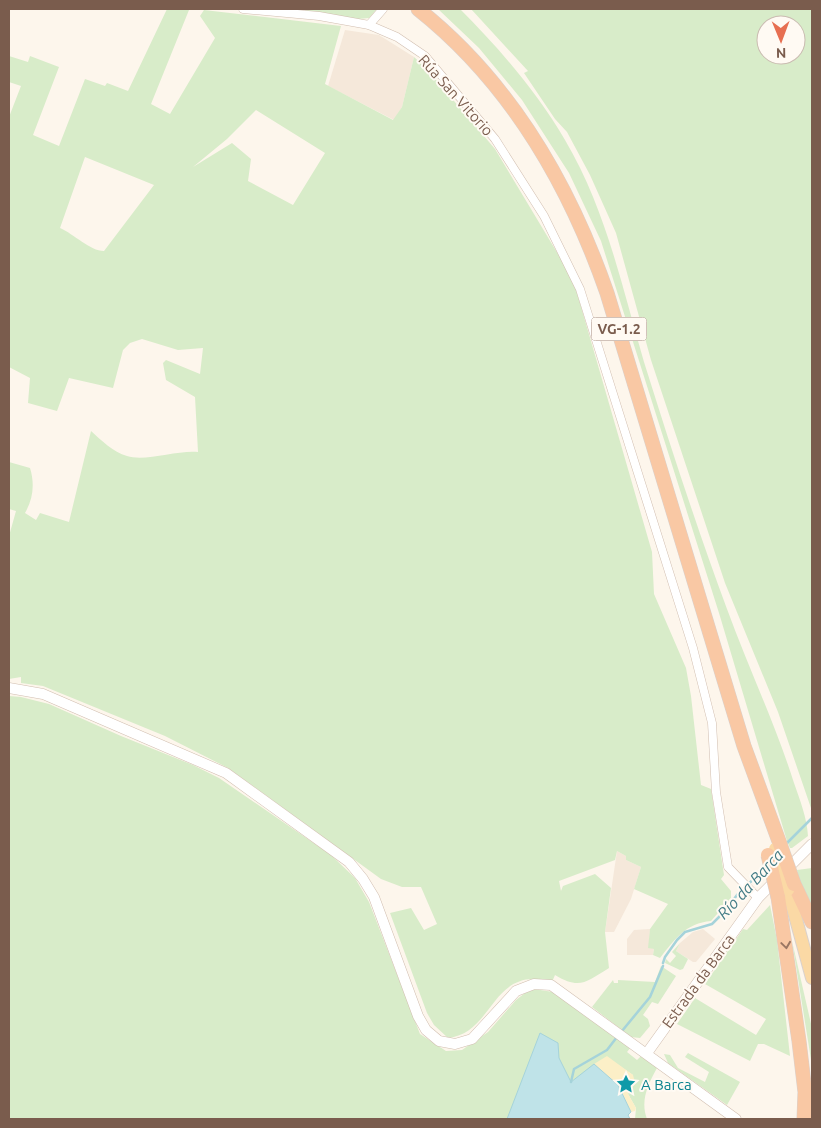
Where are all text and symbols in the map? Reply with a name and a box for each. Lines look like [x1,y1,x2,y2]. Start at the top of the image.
north arrow [756,15,806,65]
text: N [776,45,787,61]
street label: Rúa San Vitorio [415,51,497,139]
road number: VG-1.2 [592,318,646,340]
water label: Río da Barca [713,845,787,922]
street label: Estrada da Barca [658,931,738,1031]
one-way arrow [781,941,791,949]
place icon: A Barca [615,1073,637,1095]
place label: A Barca [641,1076,692,1093]

